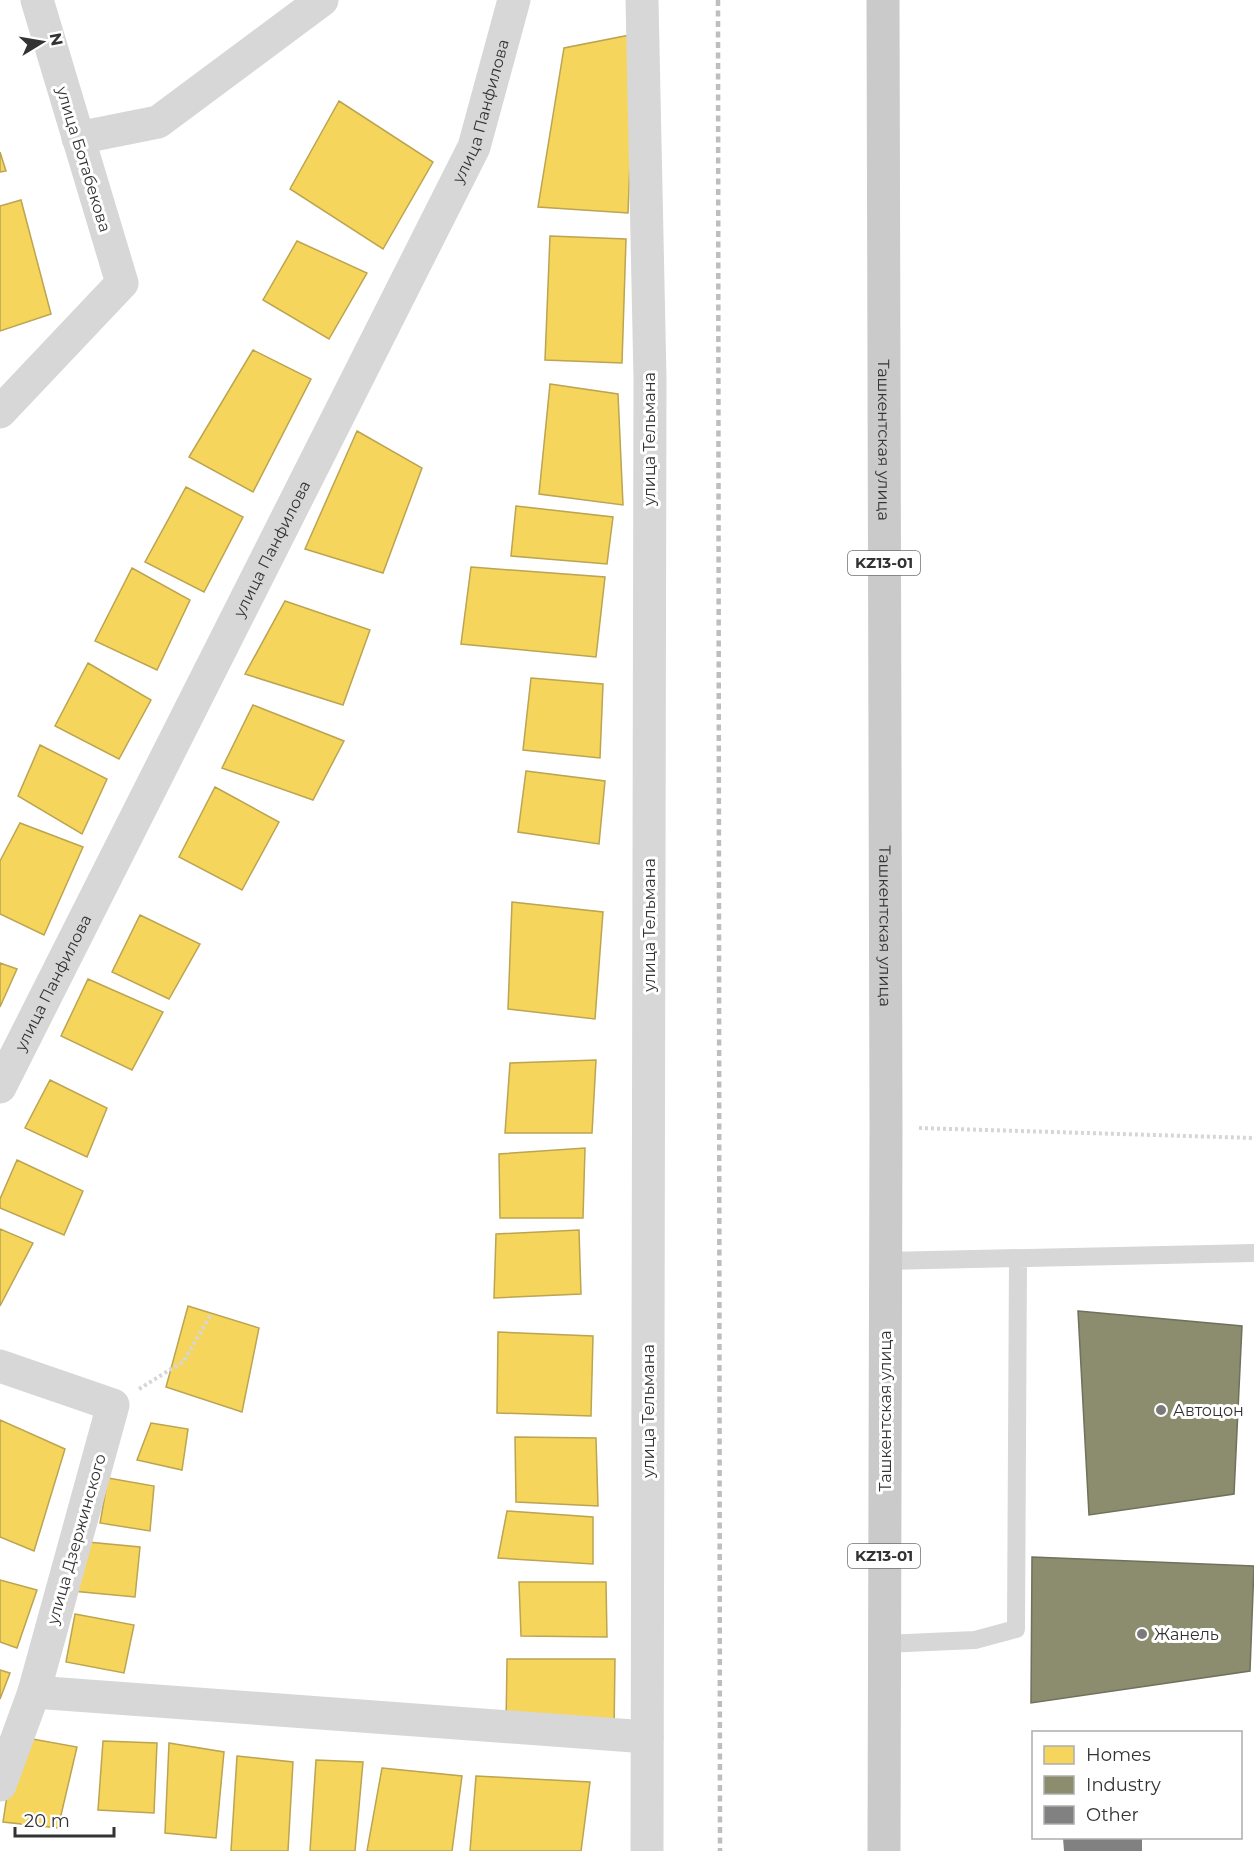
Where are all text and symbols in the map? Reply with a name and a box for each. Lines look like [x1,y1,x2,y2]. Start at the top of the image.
north arrow [12,12,72,72]
text: N [46,31,67,47]
street label: улица Панфилова [448,37,513,187]
street label: улица Ботабекова [52,83,115,234]
street label: Ташкентская улица [874,359,893,521]
street label: улица Тельмана [640,372,659,507]
street label: улица Панфилова [229,477,314,621]
road number: KZ13-01 [848,551,920,575]
street label: Ташкентская улица [875,845,895,1007]
street label: улица Тельмана [640,858,659,993]
street label: улица Панфилова [10,911,95,1055]
street label: Ташкентская улица [876,1330,895,1492]
street label: улица Тельмана [639,1344,658,1479]
place label: Автоцон [1173,1401,1244,1420]
marker: Автоцон [1154,1403,1168,1417]
street label: улица Дзержинского [43,1452,110,1628]
road number: KZ13-01 [848,1544,920,1568]
place label: Жанель [1154,1625,1219,1644]
marker: Жанель [1135,1627,1149,1641]
legend [1032,1731,1242,1839]
text: Homes [1086,1744,1151,1766]
text: Industry [1086,1774,1161,1796]
scale bar [15,1800,114,1838]
text: Other [1086,1804,1139,1826]
text: 20 m [24,1810,70,1832]

